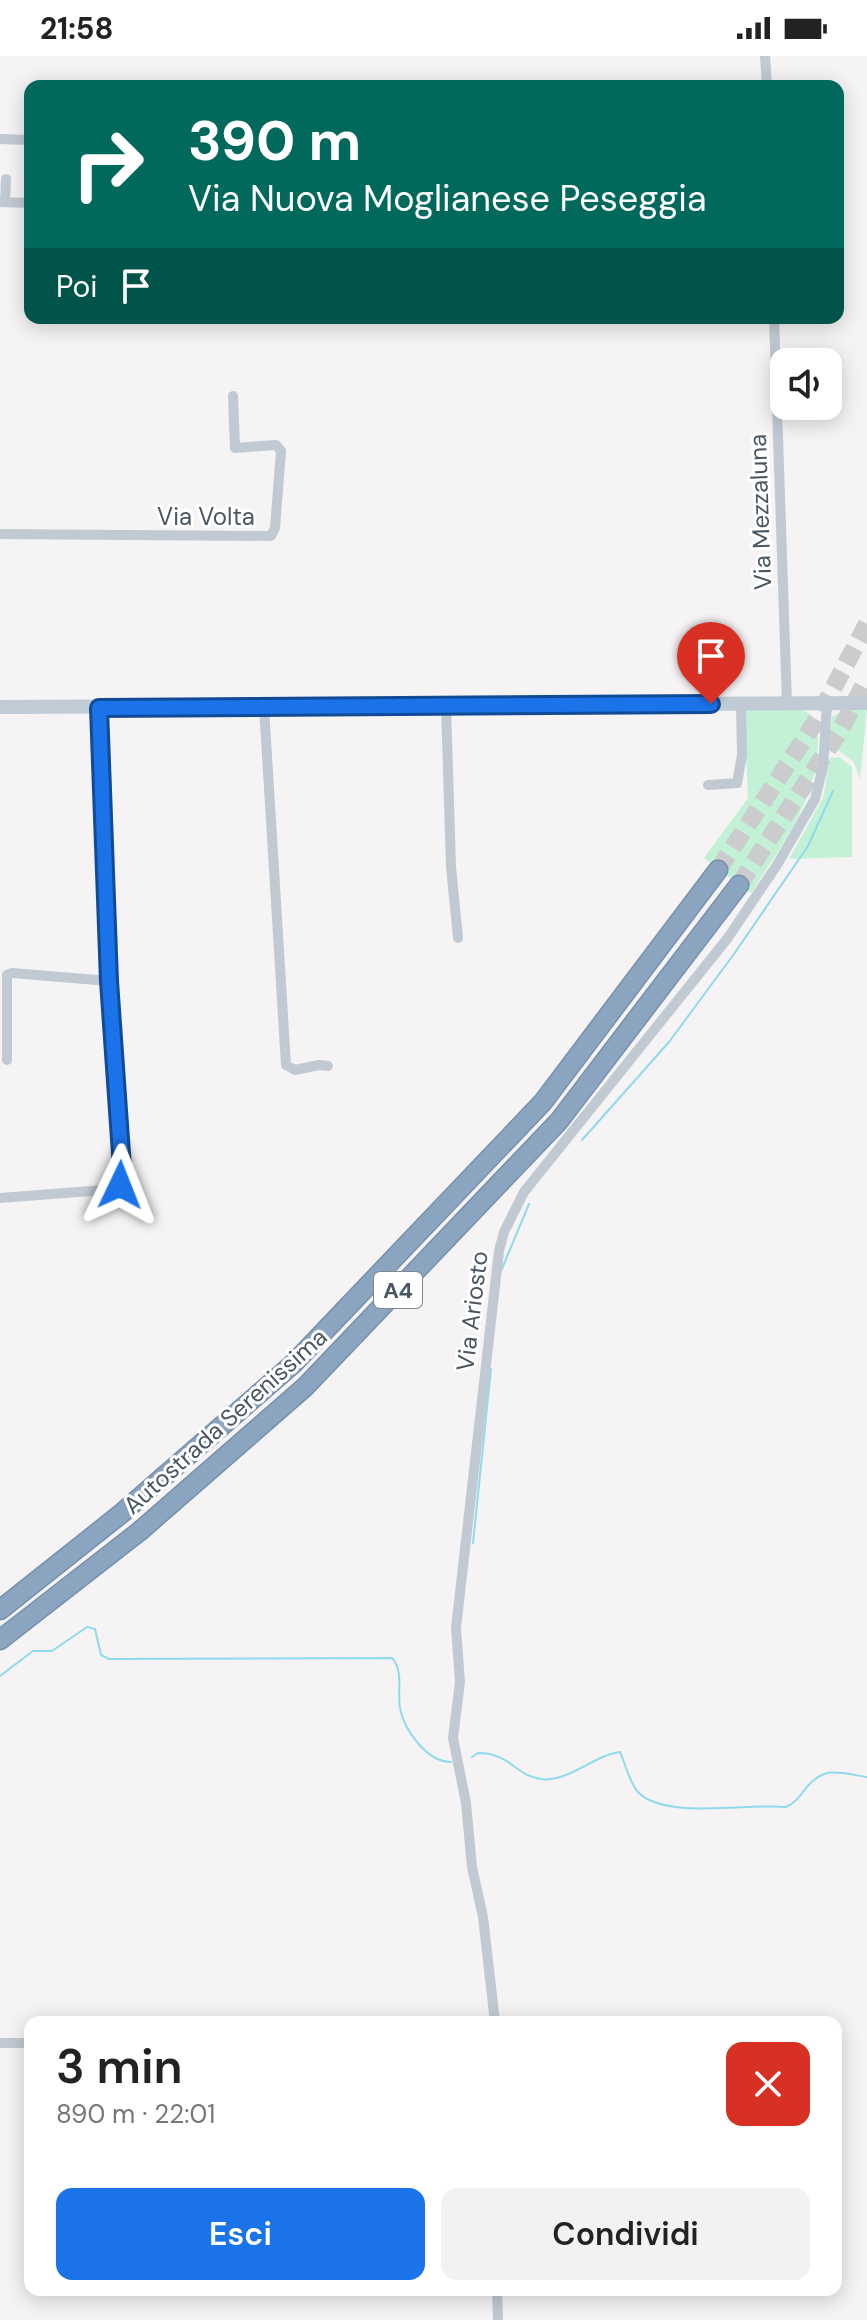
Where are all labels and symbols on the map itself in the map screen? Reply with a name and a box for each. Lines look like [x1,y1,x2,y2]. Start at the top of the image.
street label: Via Mezzaluna [742,433,778,591]
street label: Via Volta [157,501,255,532]
pin [677,622,745,704]
position arrow [78,1143,162,1227]
street label: Via Ariosto [449,1249,495,1373]
road number: A4 [374,1272,422,1308]
street label: Autostrada Serenissima [117,1321,333,1521]

